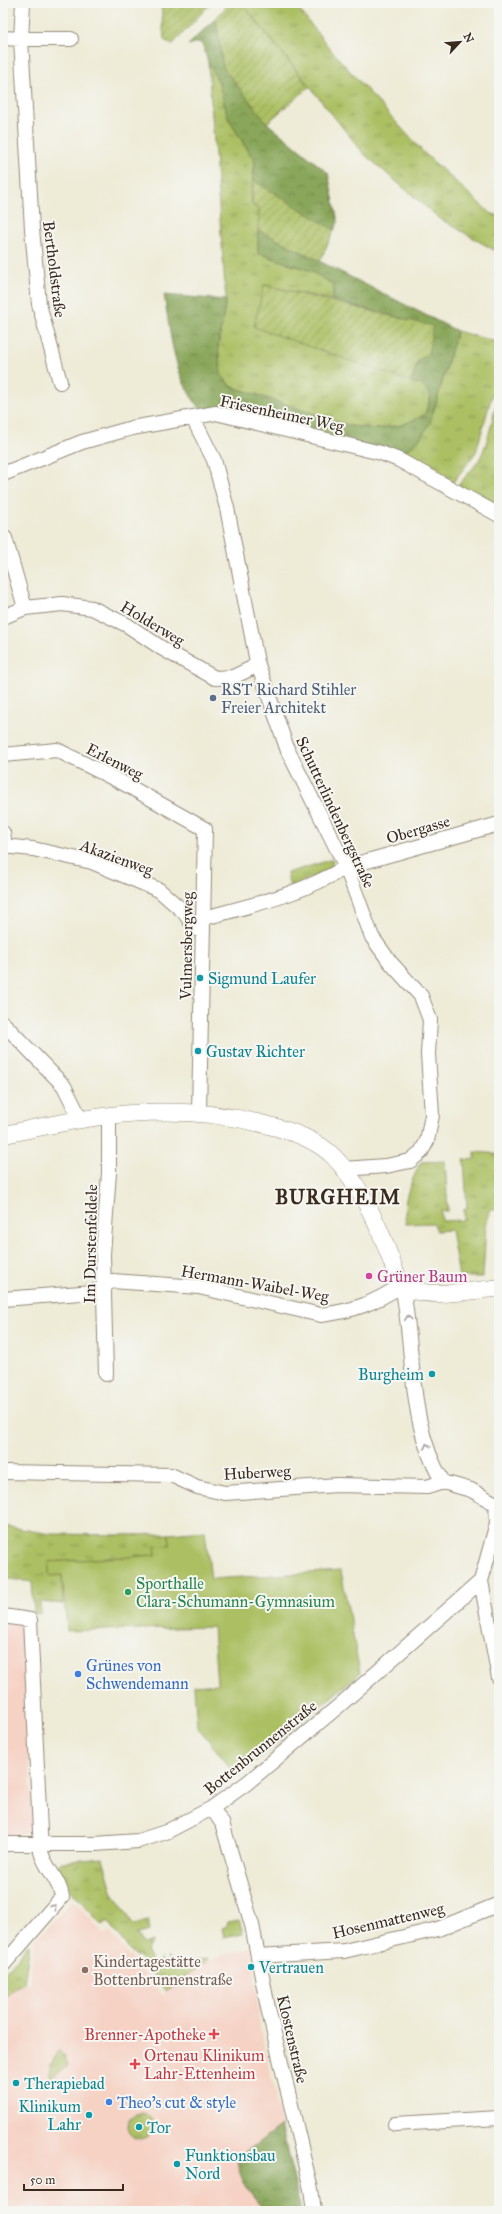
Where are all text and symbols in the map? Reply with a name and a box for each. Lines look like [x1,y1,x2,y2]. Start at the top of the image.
north arrow [440,22,480,62]
text: N [461,31,477,45]
street label: Bertholdstraße [39,220,70,319]
street label: Friesenheimer Weg [218,391,346,437]
street label: Holderweg [117,597,189,651]
place label: RST Richard Stihler Freier Architekt [221,680,356,717]
marker: RST Richard Stihler Freier Architekt [208,693,218,703]
street label: Schutterlindenbergstraße [291,733,379,892]
street label: Erlenweg [83,739,147,785]
street label: Obergasse [384,811,453,849]
street label: Akazienweg [76,835,156,881]
street label: Vulmersbergweg [176,891,198,1001]
place label: Sigmund Laufer [208,969,316,989]
marker: Sigmund Laufer [195,973,205,983]
place label: Gustav Richter [206,1042,305,1061]
marker: Gustav Richter [193,1046,203,1056]
street label: Im Durstenfeldele [80,1184,101,1304]
district label: BURGHEIM [275,1185,401,1209]
street label: Hermann-Waibel-Weg [179,1261,331,1307]
place label: Grüner Baum [377,1267,468,1286]
marker: Grüner Baum [364,1271,374,1281]
one-way arrow [404,1315,413,1321]
place label: Burgheim [358,1365,425,1385]
marker: Burgheim [427,1369,437,1379]
one-way arrow [423,1443,432,1450]
street label: Huberweg [223,1461,292,1485]
place label: Sporthalle Clara-Schumann-Gymnasium [136,1574,335,1611]
marker: Sporthalle Clara-Schumann-Gymnasium [123,1587,133,1597]
place label: Grünes von Schwendemann [86,1656,189,1693]
marker: Grünes von Schwendemann [73,1669,83,1679]
street label: Bottenbrunnenstraße [200,1696,321,1799]
street label: Hosenmattenweg [330,1898,447,1944]
one-way arrow [50,1904,57,1912]
place label: Kindertagestätte Bottenbrunnenstraße [93,1952,233,1989]
place label: Vertrauen [258,1958,324,1977]
marker: Vertrauen [246,1962,256,1972]
marker: Kindertagestätte Bottenbrunnenstraße [80,1965,90,1975]
street label: Klostenstraße [273,1993,312,2085]
place label: Brenner-Apotheke [84,2025,206,2044]
marker: Brenner-Apotheke [209,2029,219,2039]
place label: Ortenau Klinikum Lahr-Ettenheim [144,2046,265,2083]
marker: Ortenau Klinikum Lahr-Ettenheim [129,2058,141,2070]
place label: Therapiebad [24,2074,105,2093]
marker: Therapiebad [11,2078,21,2088]
place label: Theo's cut & style [117,2093,236,2112]
place label: Klinikum Lahr [18,2097,82,2134]
marker: Theo's cut & style [104,2097,114,2107]
marker: Klinikum Lahr [84,2110,94,2120]
place label: Tor [147,2118,171,2137]
marker: Tor [134,2122,144,2132]
place label: Funktionsbau Nord [185,2146,276,2183]
marker: Funktionsbau Nord [172,2159,182,2169]
scale bar [24,2166,123,2192]
text: 50 m [30,2173,55,2187]

